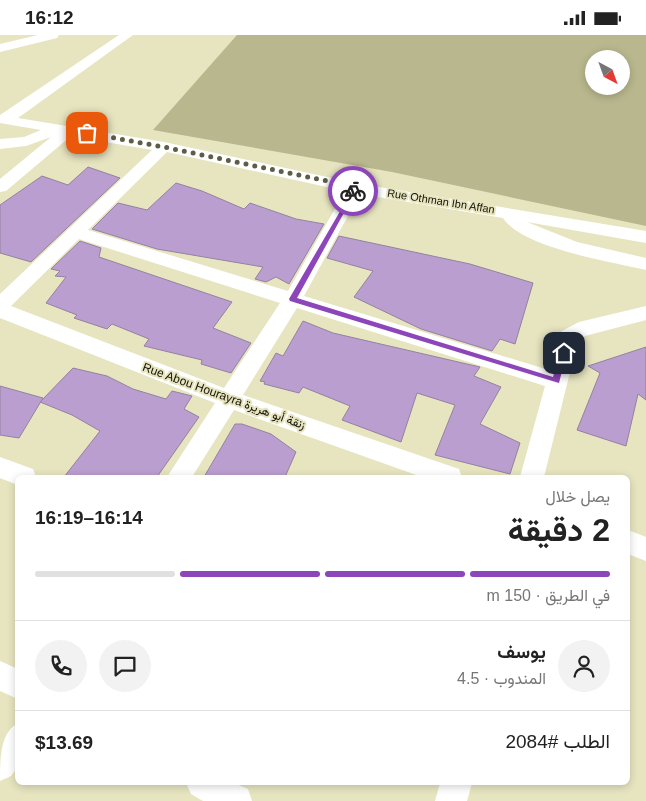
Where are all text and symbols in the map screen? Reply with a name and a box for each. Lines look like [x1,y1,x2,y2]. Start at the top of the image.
text: 16:12 [25,7,74,28]
north arrow [585,50,630,95]
map controls [585,50,630,95]
pin [66,112,108,154]
icon: bag [73,119,101,147]
courier [328,166,378,216]
icon: bike [339,177,367,205]
street label: Rue Othman Ibn Affan [386,187,496,215]
pin [543,332,585,374]
icon: home [550,339,578,367]
street label: Rue Abou Hourayra زنقة أبو هريرة [140,360,307,433]
text: يصل خلال [546,488,610,505]
text: 16:14–16:19 [35,507,143,528]
text: 2 دقيقة [508,512,610,548]
text: في الطريق · 150 m [487,587,610,604]
button: phone [35,640,87,692]
button: chat [99,640,151,692]
button: person [558,640,610,692]
text: يوسف [497,641,546,662]
text: المندوب · 4.5 [457,670,546,687]
text: الطلب #2084 [505,731,610,752]
text: $13.69 [35,732,93,753]

